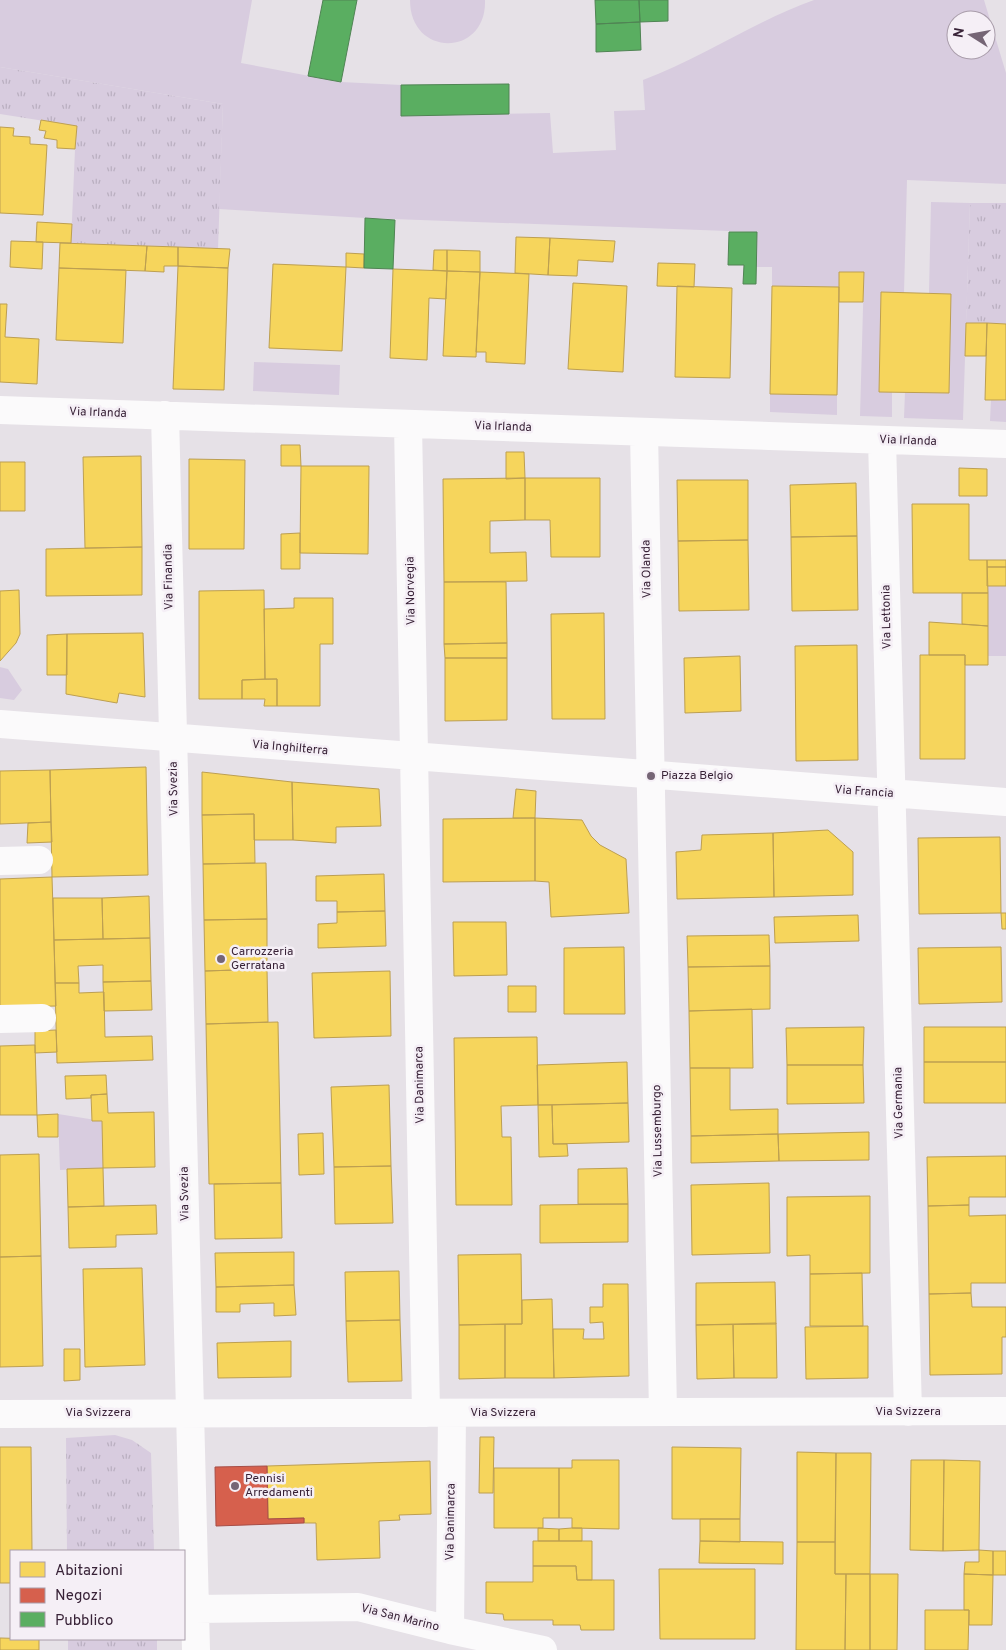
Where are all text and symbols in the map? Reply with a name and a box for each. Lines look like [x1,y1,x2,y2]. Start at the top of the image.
north arrow [946,10,996,60]
text: N [950,26,969,39]
street label: Via Irlanda [69,404,127,422]
street label: Via Irlanda [474,418,532,436]
street label: Via Irlanda [879,432,937,450]
street label: Via Olanda [638,540,656,598]
street label: Via Finandia [160,544,178,610]
street label: Via Norvegia [402,556,420,626]
street label: Via Lettonia [878,585,896,649]
street label: Via Inghilterra [251,737,329,759]
street label: Via Svezia [166,761,182,817]
place label: Piazza Belgio [661,768,734,784]
marker: Piazza Belgio [645,770,657,782]
street label: Via Francia [834,782,894,802]
place label: Carrozzeria Gerratana [231,944,293,974]
marker: Carrozzeria Gerratana [215,953,227,965]
street label: Via Danimarca [411,1046,429,1124]
street label: Via Germania [890,1067,908,1139]
street label: Via Lussemburgo [649,1084,667,1177]
street label: Via Svezia [177,1166,193,1222]
street label: Via Svizzera [875,1404,941,1420]
street label: Via Svizzera [65,1405,131,1421]
street label: Via Svizzera [470,1405,536,1421]
place label: Pennisi Arredamenti [245,1471,313,1501]
marker: Pennisi Arredamenti [229,1480,241,1492]
street label: Via Danimarca [442,1483,460,1561]
legend [10,1550,185,1640]
text: Abitazioni [55,1562,123,1581]
text: Negozi [55,1587,102,1606]
street label: Via San Marino [359,1601,441,1636]
text: Pubblico [55,1612,113,1631]

